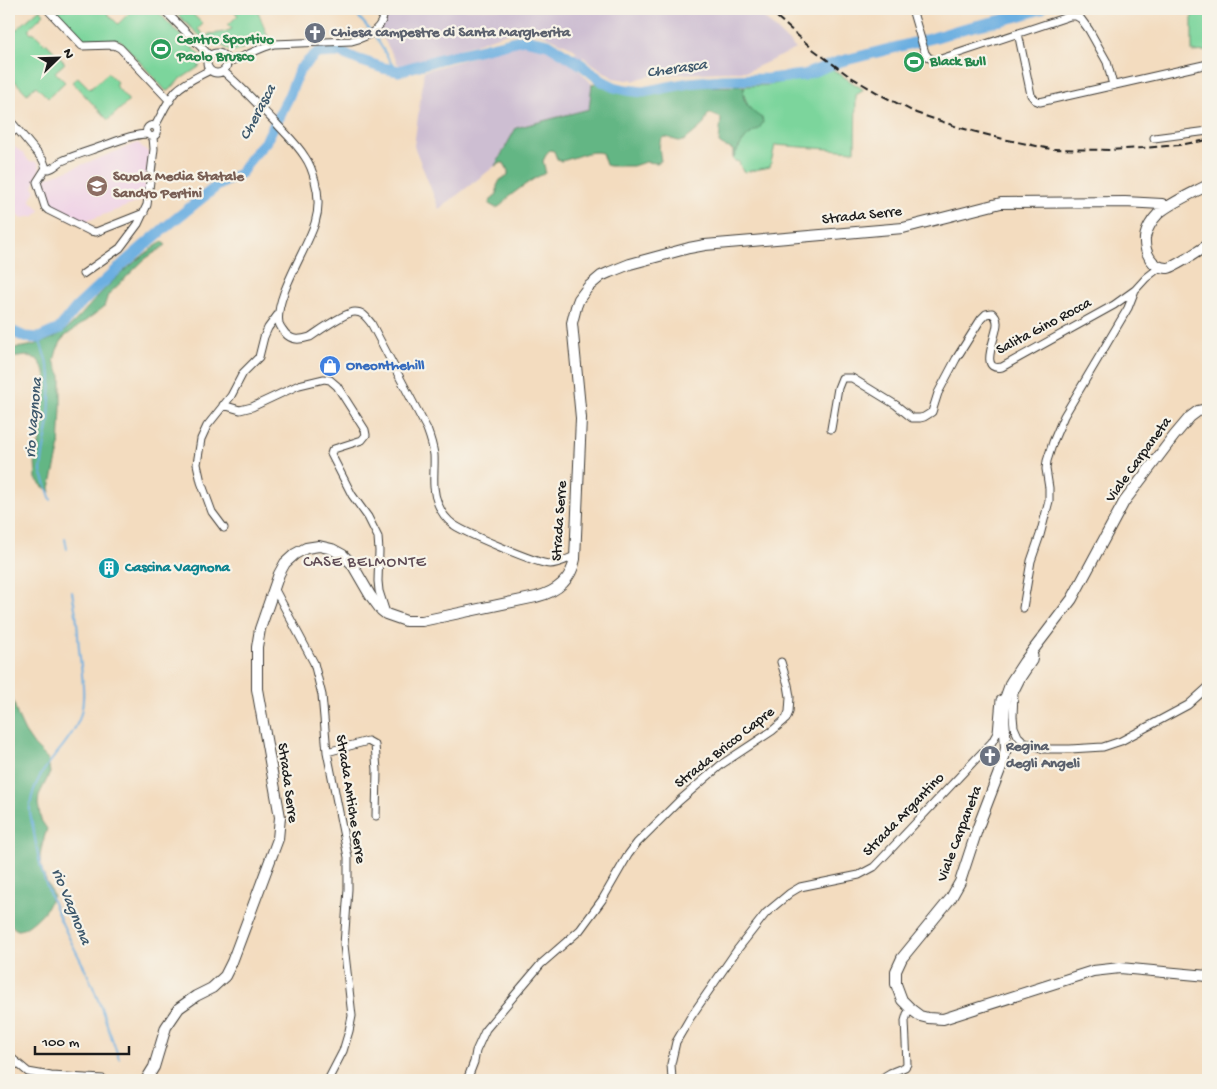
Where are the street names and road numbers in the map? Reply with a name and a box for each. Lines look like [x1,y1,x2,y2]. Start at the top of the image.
street label: Strada Serre [821,203,903,229]
street label: Salita Gino Rocca [993,294,1095,360]
street label: Viale Carpaneta [1101,413,1176,507]
street label: Strada Serre [548,480,572,562]
street label: Strada Bricco Capre [671,703,779,793]
street label: Strada Antiche Serre [331,733,369,865]
street label: Strada Serre [272,742,302,824]
street label: Strada Argantino [859,769,949,861]
street label: Viale Carpaneta [933,783,987,885]

